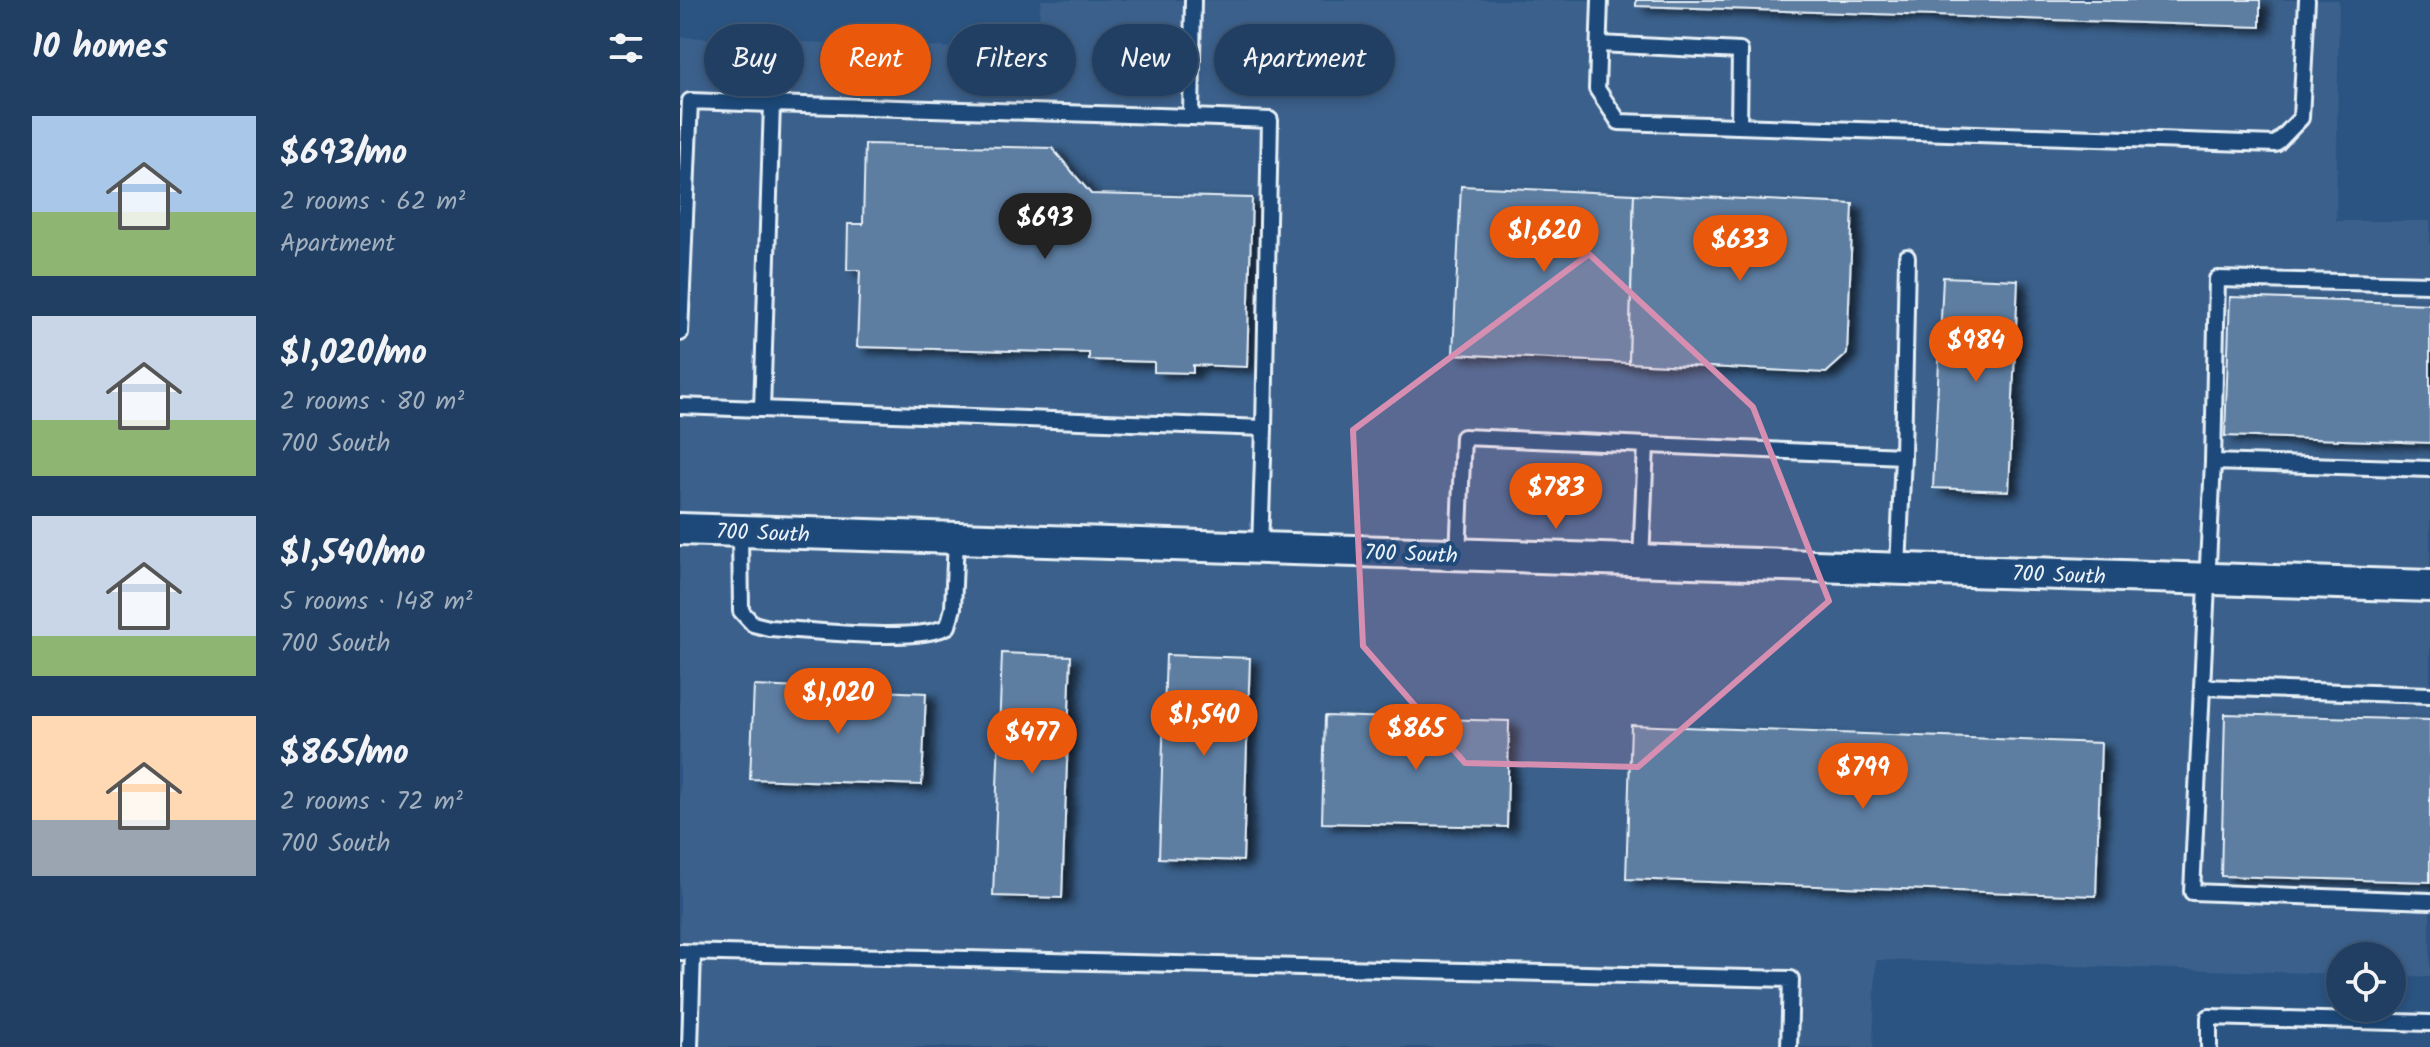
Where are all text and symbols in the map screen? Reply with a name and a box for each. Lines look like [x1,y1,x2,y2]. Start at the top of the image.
text: 10 homes [32,21,168,75]
chip: Buy [704,24,804,96]
chip: Rent [820,24,931,96]
chip: Filters [947,24,1076,96]
chip: New [1092,24,1198,96]
chip: Apartment [1214,24,1395,96]
icon: filters [604,26,648,70]
text: $693/mo [280,127,407,181]
icon: home [96,148,192,244]
text: 2 rooms · 62 m² [280,181,465,223]
pin: $693 [998,193,1092,261]
text: $693 [1017,198,1073,240]
pin: $1,620 [1479,206,1609,274]
text: $1,620 [1508,211,1580,253]
pin: $633 [1693,215,1787,283]
text: $633 [1711,220,1769,262]
text: Apartment [280,223,395,265]
pin: $984 [1929,316,2023,384]
text: $984 [1947,321,2005,363]
text: $1,020/mo [280,327,427,381]
icon: home [96,348,192,444]
text: 2 rooms · 80 m² [280,381,464,423]
text: 700 South [280,423,391,465]
pin: $783 [1509,463,1603,531]
text: $783 [1527,468,1585,510]
street label: 700 South [716,515,810,554]
text: $1,540/mo [280,527,425,581]
street label: 700 South [1364,536,1458,575]
icon: home [96,548,192,644]
street label: 700 South [2012,557,2106,596]
text: 5 rooms · 148 m² [280,581,473,623]
text: 700 South [280,623,391,665]
pin: $1,020 [773,668,903,736]
text: $1,020 [802,673,874,715]
pin: $1,540 [1139,690,1269,758]
text: $1,540 [1169,695,1239,737]
pin: $865 [1369,704,1463,772]
pin: $477 [985,708,1079,776]
text: $865 [1387,709,1445,751]
text: $477 [1005,713,1059,755]
text: $865/mo [280,727,409,781]
pin: $799 [1816,743,1910,811]
icon: home [96,748,192,844]
text: $799 [1836,748,1890,790]
text: 2 rooms · 72 m² [280,781,463,823]
text: 700 South [280,823,391,865]
map controls [2326,942,2406,1022]
button: locate [2326,942,2406,1022]

